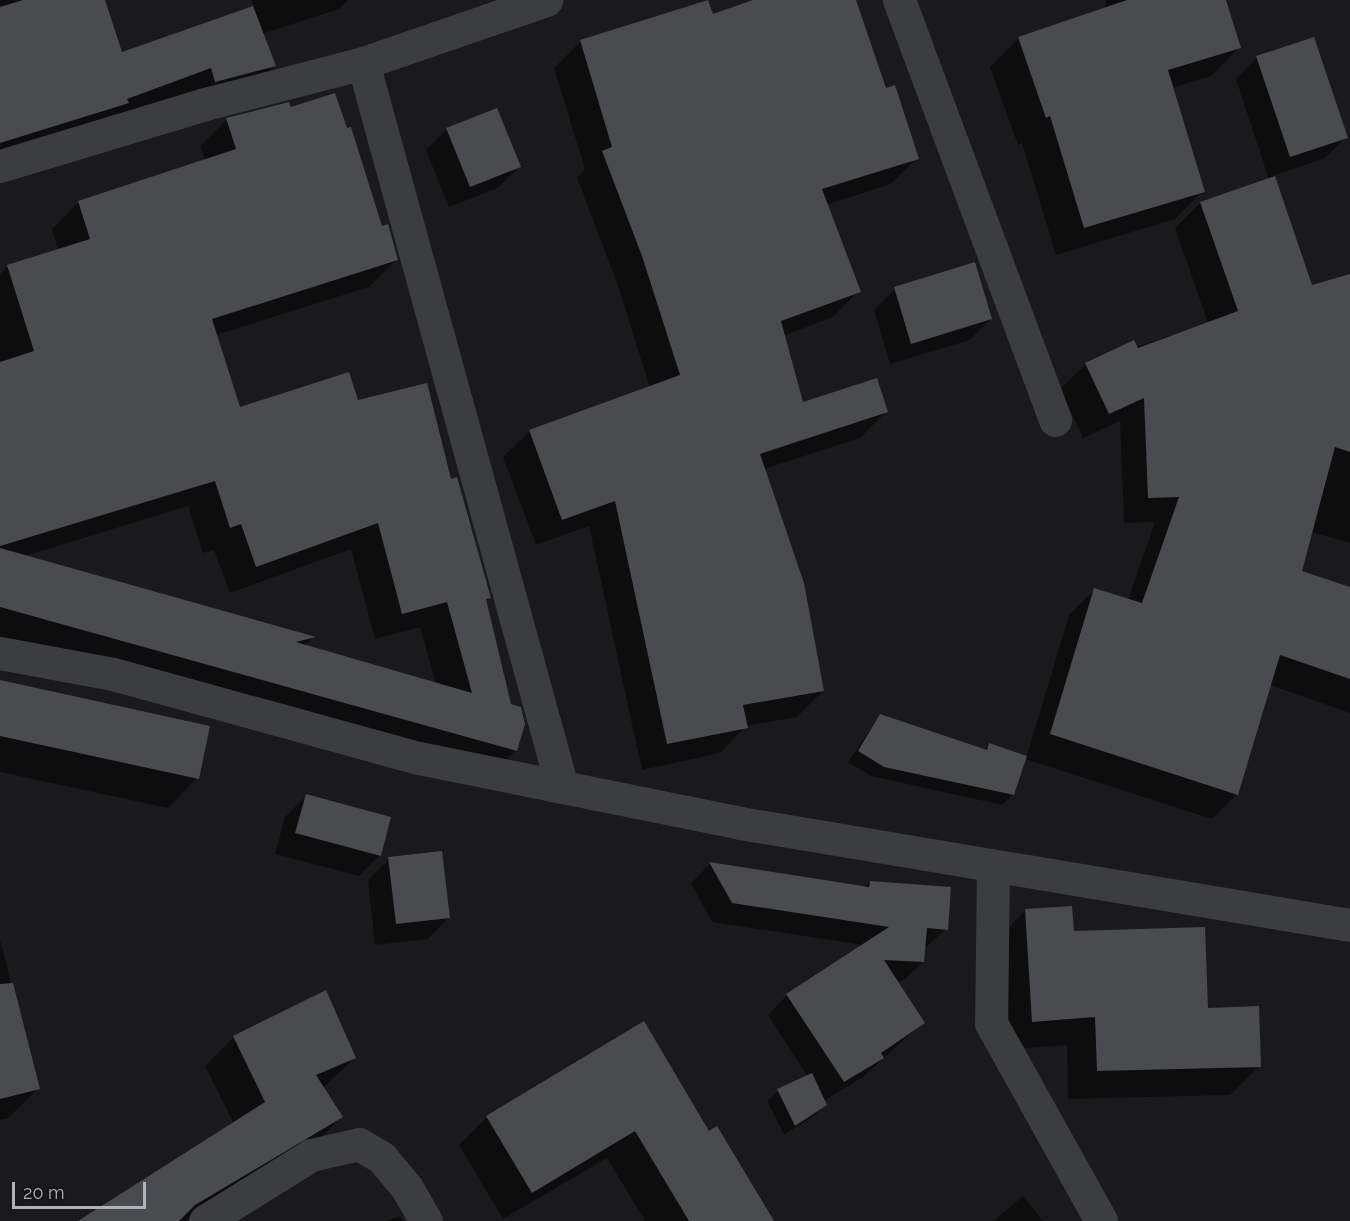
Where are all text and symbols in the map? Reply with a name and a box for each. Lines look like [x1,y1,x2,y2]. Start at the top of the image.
scale bar [15,1170,148,1208]
text: 20 m [23,1182,65,1203]

